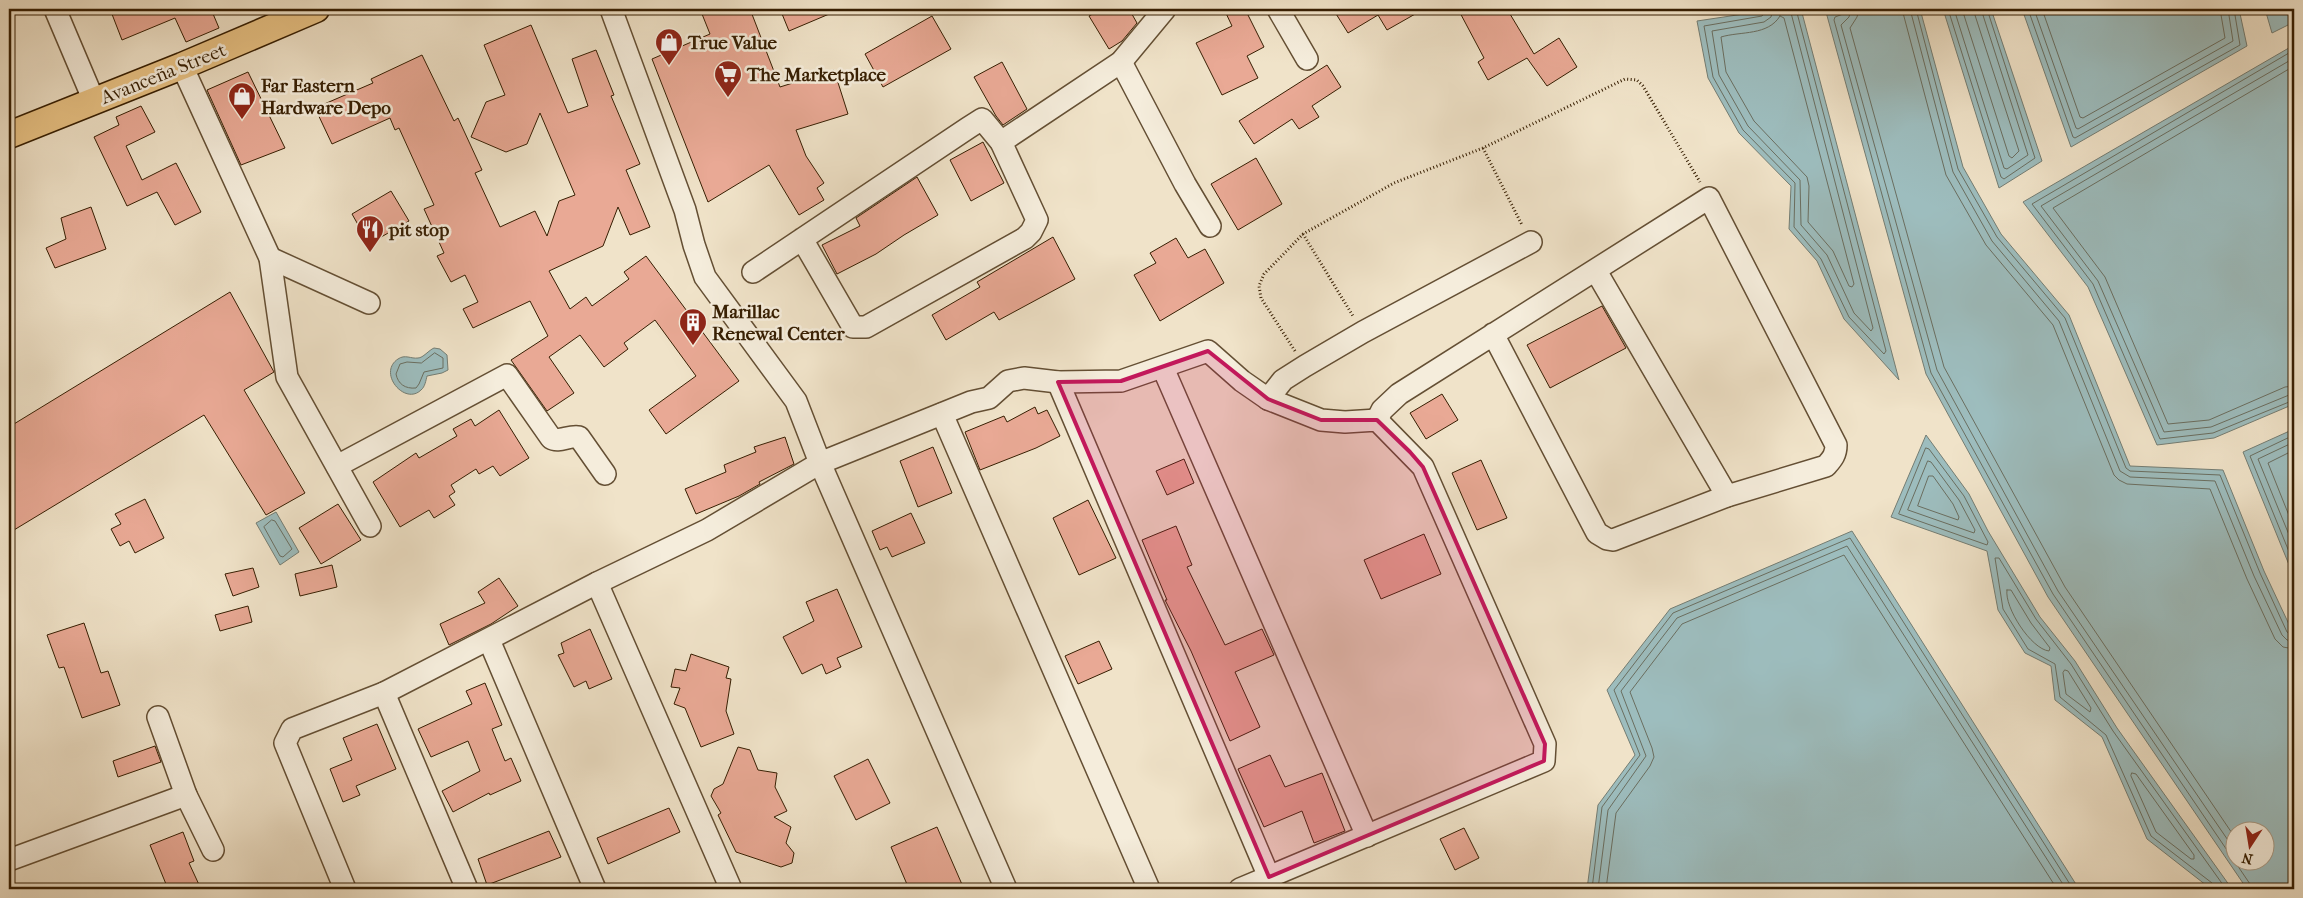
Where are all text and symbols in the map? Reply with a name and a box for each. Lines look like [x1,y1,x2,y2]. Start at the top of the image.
shop icon: True Value [654,27,684,66]
place label: True Value [687,32,778,54]
street label: Avanceña Street [97,39,229,109]
supermarket icon: The Marketplace [713,59,743,98]
place label: The Marketplace [746,64,887,86]
place label: Far Eastern Hardware Depo [260,75,391,119]
shop icon: Far Eastern Hardware Depo [227,81,257,120]
restaurant icon: pit stop [355,214,385,253]
place label: pit stop [388,219,449,241]
place label: Marillac Renewal Center [711,301,845,345]
building icon: Marillac Renewal Center [678,307,708,346]
north arrow [2226,820,2276,870]
text: N [2240,849,2254,868]

